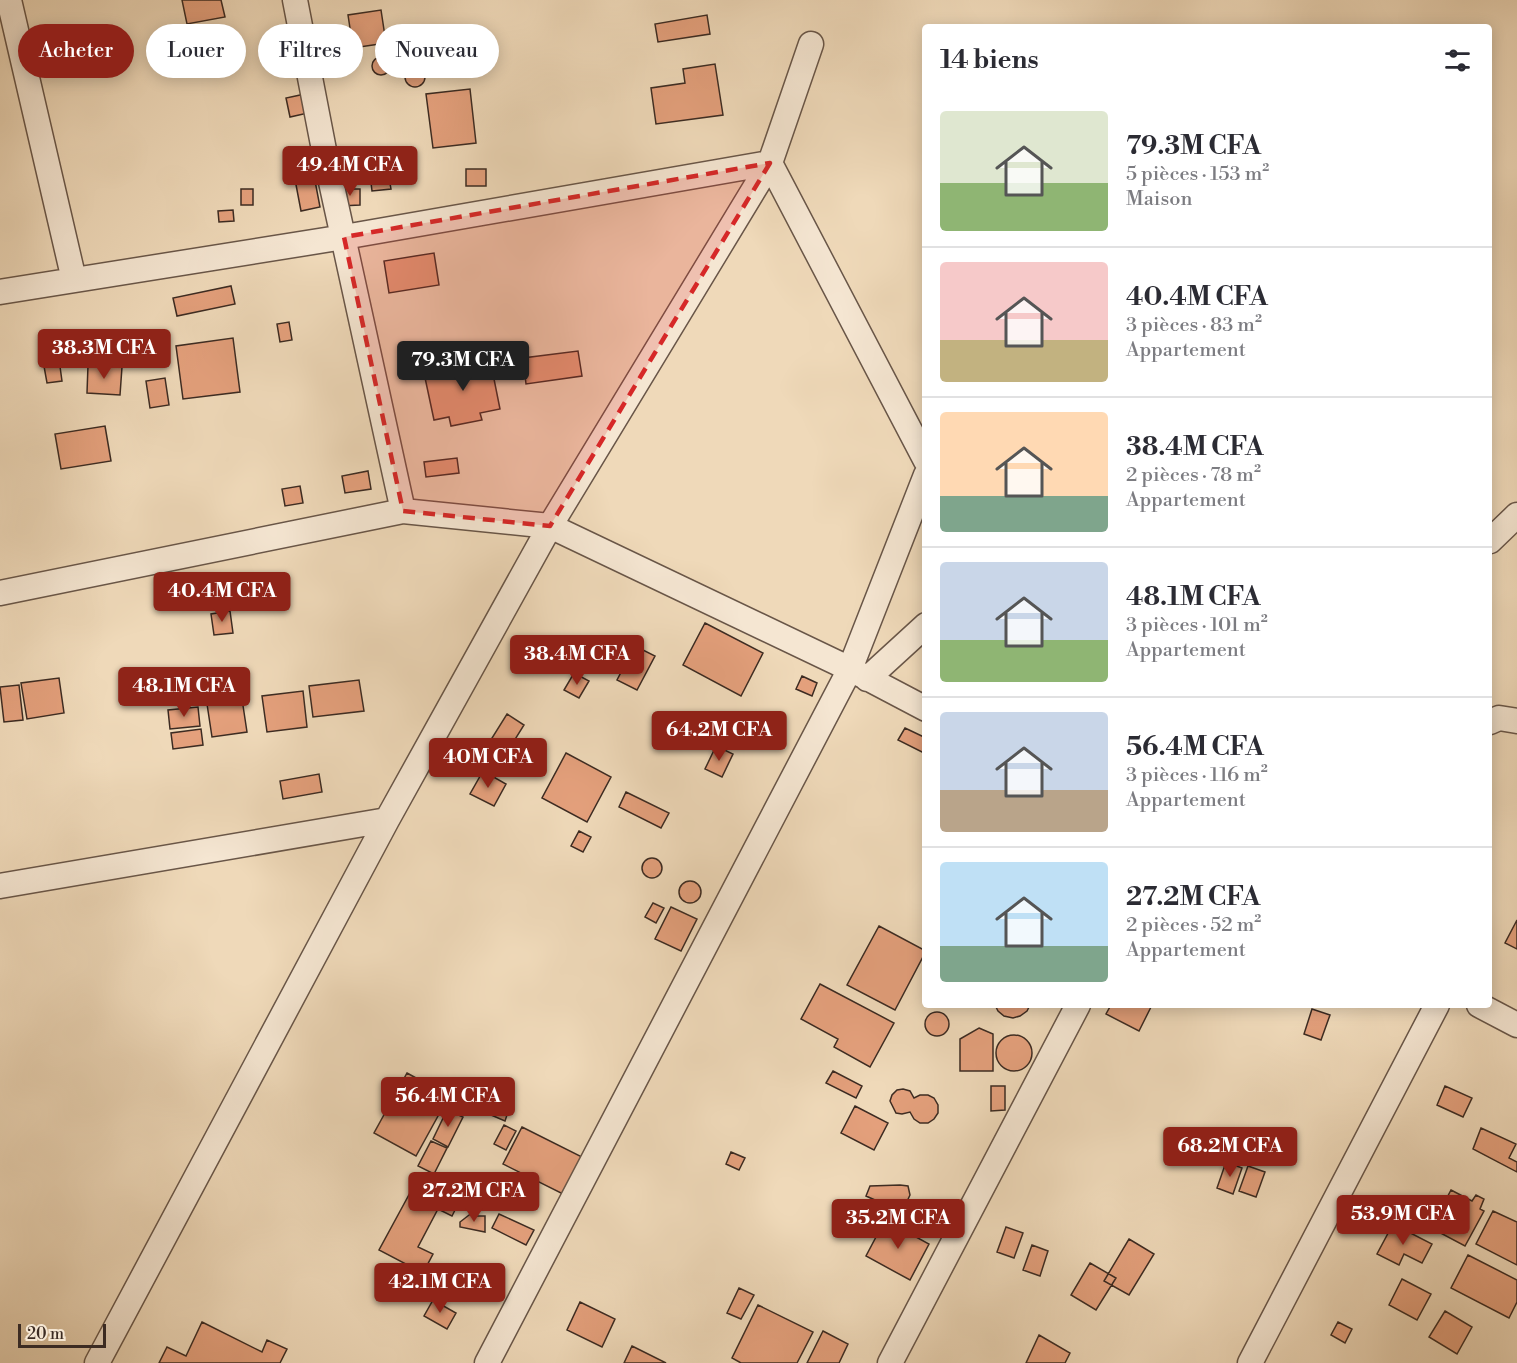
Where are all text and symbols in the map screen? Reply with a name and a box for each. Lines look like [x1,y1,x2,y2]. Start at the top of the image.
chip: Acheter [18,24,134,78]
chip: Louer [146,24,246,78]
chip: Filtres [258,24,363,78]
chip: Nouveau [375,24,499,78]
text: 14 biens [940,44,1039,76]
icon: filters [1441,44,1474,77]
text: 79.3M CFA [1126,130,1261,162]
icon: home [988,135,1060,207]
pin: 49.4M CFA [281,146,419,197]
text: 49.4M CFA [296,153,404,178]
text: 5 pièces · 153 m² [1126,162,1269,187]
text: Maison [1126,187,1192,212]
text: 40.4M CFA [1126,281,1268,313]
icon: home [988,286,1060,358]
text: 3 pièces · 83 m² [1126,313,1262,338]
pin: 38.3M CFA [35,329,173,380]
text: 38.3M CFA [52,336,156,361]
text: Appartement [1126,338,1246,363]
pin: 79.3M CFA [394,341,532,392]
text: 79.3M CFA [411,348,515,373]
text: 38.4M CFA [1126,431,1264,463]
icon: home [988,436,1060,508]
text: 2 pièces · 78 m² [1126,463,1261,488]
text: Appartement [1126,488,1246,513]
pin: 40.4M CFA [153,572,291,623]
text: 40.4M CFA [167,579,277,604]
text: 48.1M CFA [1126,581,1261,613]
icon: home [988,586,1060,658]
text: 3 pièces · 101 m² [1126,613,1268,638]
pin: 38.4M CFA [508,635,646,686]
text: Appartement [1126,638,1246,663]
text: 38.4M CFA [524,642,630,667]
pin: 48.1M CFA [115,667,253,718]
text: 48.1M CFA [132,674,236,699]
pin: 64.2M CFA [650,711,788,762]
text: 64.2M CFA [666,718,772,743]
text: 56.4M CFA [1126,731,1264,763]
icon: home [988,736,1060,808]
pin: 40M CFA [433,738,543,789]
text: 40M CFA [443,745,533,770]
text: 3 pièces · 116 m² [1126,763,1268,788]
text: Appartement [1126,788,1246,813]
text: 27.2M CFA [1126,881,1260,913]
icon: home [988,886,1060,958]
text: 2 pièces · 52 m² [1126,913,1261,938]
text: Appartement [1126,938,1246,963]
pin: 56.4M CFA [379,1077,517,1128]
text: 56.4M CFA [395,1084,501,1109]
pin: 68.2M CFA [1161,1127,1299,1178]
text: 68.2M CFA [1177,1134,1283,1159]
pin: 27.2M CFA [405,1172,543,1223]
text: 27.2M CFA [422,1179,526,1204]
pin: 53.9M CFA [1334,1195,1472,1246]
pin: 35.2M CFA [829,1199,967,1250]
text: 53.9M CFA [1351,1202,1455,1227]
text: 35.2M CFA [846,1206,950,1231]
pin: 42.1M CFA [371,1263,509,1314]
text: 42.1M CFA [388,1270,492,1295]
scale bar [18,1321,106,1348]
text: 20 m [27,1324,64,1344]

